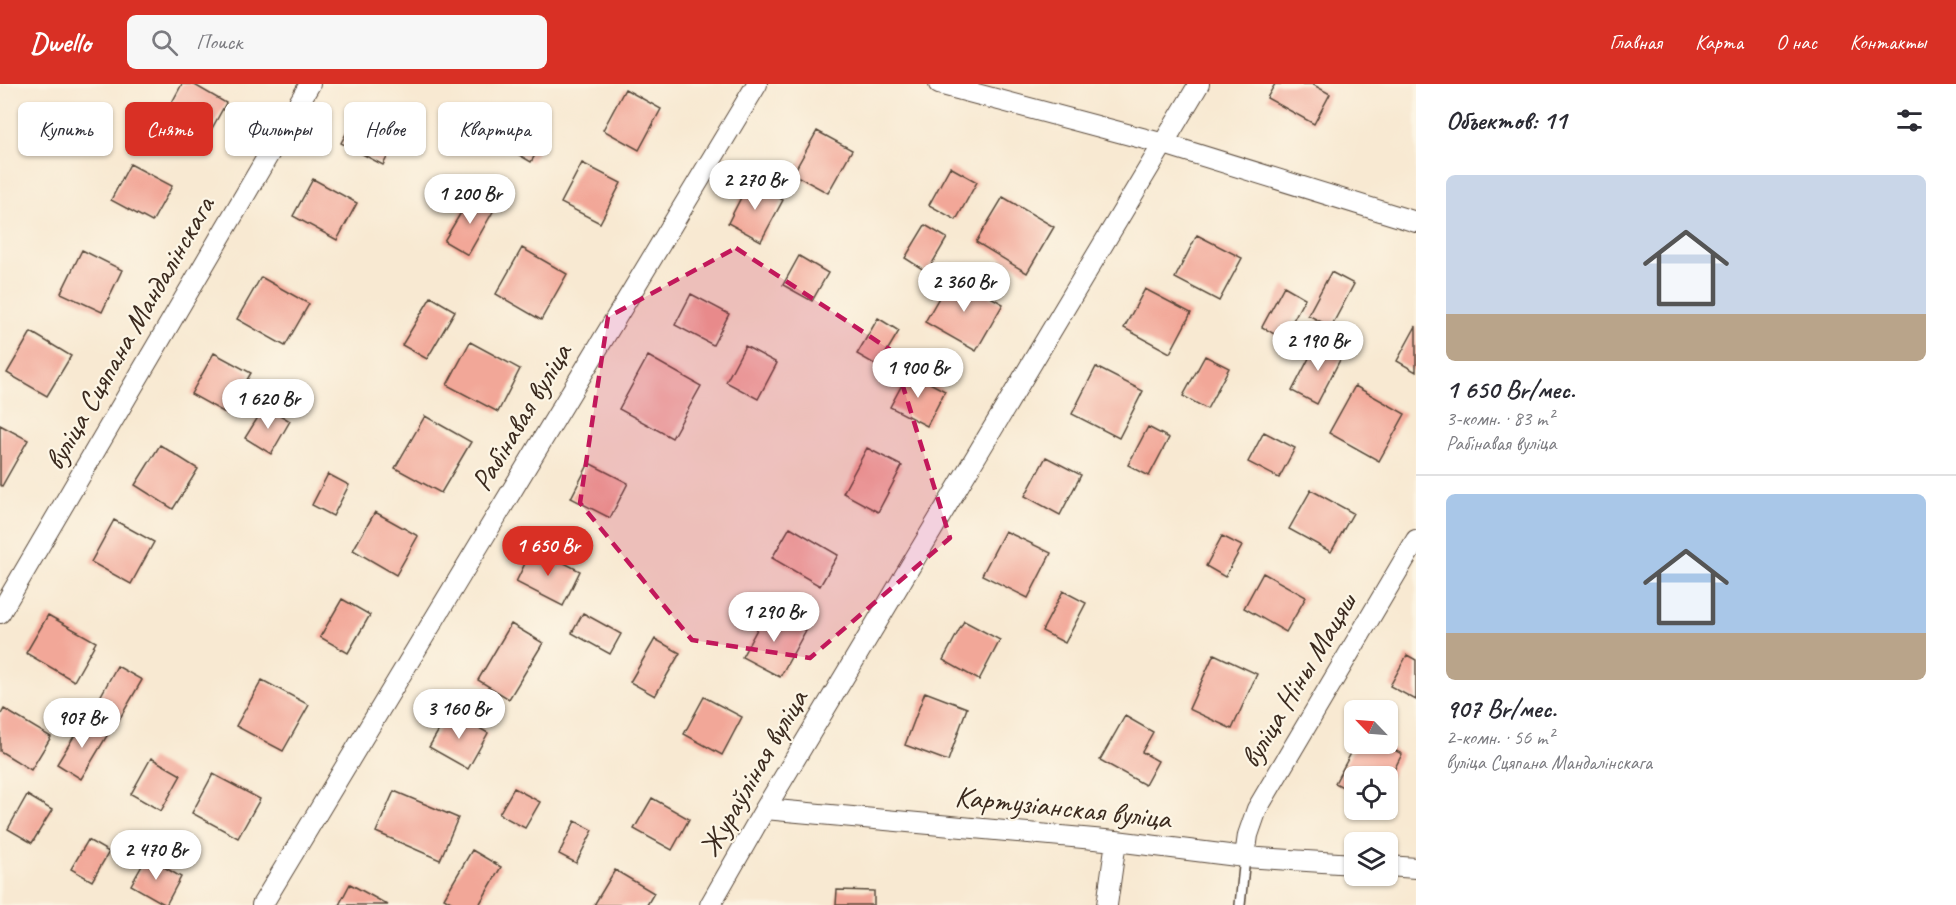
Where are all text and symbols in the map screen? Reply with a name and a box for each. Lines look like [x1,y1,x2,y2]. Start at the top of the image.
search box [127,15,547,69]
text: Dwello [30,25,91,60]
icon: search [148,26,181,59]
text: Поиск [196,28,242,56]
text: Главная [1609,29,1662,55]
text: Карта [1695,29,1743,55]
text: О нас [1776,29,1817,55]
text: Контакты [1850,29,1926,55]
chip: Купить [18,102,113,156]
chip: Снять [125,102,213,156]
chip: Фильтры [225,102,332,156]
chip: Новое [344,102,426,156]
chip: Квартира [438,102,552,156]
text: Объектов: 11 [1446,104,1566,137]
icon: filters [1893,104,1926,137]
pin: 2 270 Br [693,160,817,211]
text: 2 270 Br [723,167,787,192]
pin: 1 200 Br [408,174,532,225]
text: 1 200 Br [438,181,502,206]
street label: вуліца Сцяпана Мандалінскага [35,188,224,476]
icon: home [1632,214,1740,322]
pin: 2 360 Br [902,262,1026,313]
text: 2 360 Br [932,269,996,294]
pin: 2 190 Br [1256,321,1380,372]
text: 2 190 Br [1286,328,1350,353]
street label: Рабінавая вуліца [462,335,581,498]
pin: 1 900 Br [856,348,980,399]
text: 1 900 Br [886,355,950,380]
text: 1 650 Br/мес. [1446,373,1575,406]
pin: 1 620 Br [206,379,330,430]
text: 1 620 Br [236,386,300,411]
text: 3-комн. · 83 m² [1446,406,1554,431]
text: Рабінавая вуліца [1446,431,1556,456]
pin: 1 650 Br [486,526,610,577]
text: 1 650 Br [516,533,580,558]
icon: home [1632,533,1740,641]
street label: вуліца Ніны Мацяш [1231,584,1366,774]
pin: 1 290 Br [712,592,836,643]
text: 1 290 Br [742,599,806,624]
street label: Жураўліная вуліца [690,681,817,863]
pin: 3 160 Br [397,689,521,740]
text: 907 Br/мес. [1446,692,1556,725]
text: 3 160 Br [427,696,491,721]
pin: 907 Br [33,698,131,749]
north arrow [1344,700,1398,754]
map controls [1344,700,1398,886]
text: 907 Br [57,705,107,730]
text: 2-комн. · 56 m² [1446,725,1554,750]
text: вуліца Сцяпана Мандалінскага [1446,750,1652,775]
button: locate [1344,766,1398,820]
street label: Картузіанская вуліца [953,777,1174,837]
pin: 2 470 Br [94,830,218,881]
button: layers [1344,832,1398,886]
text: 2 470 Br [124,837,188,862]

